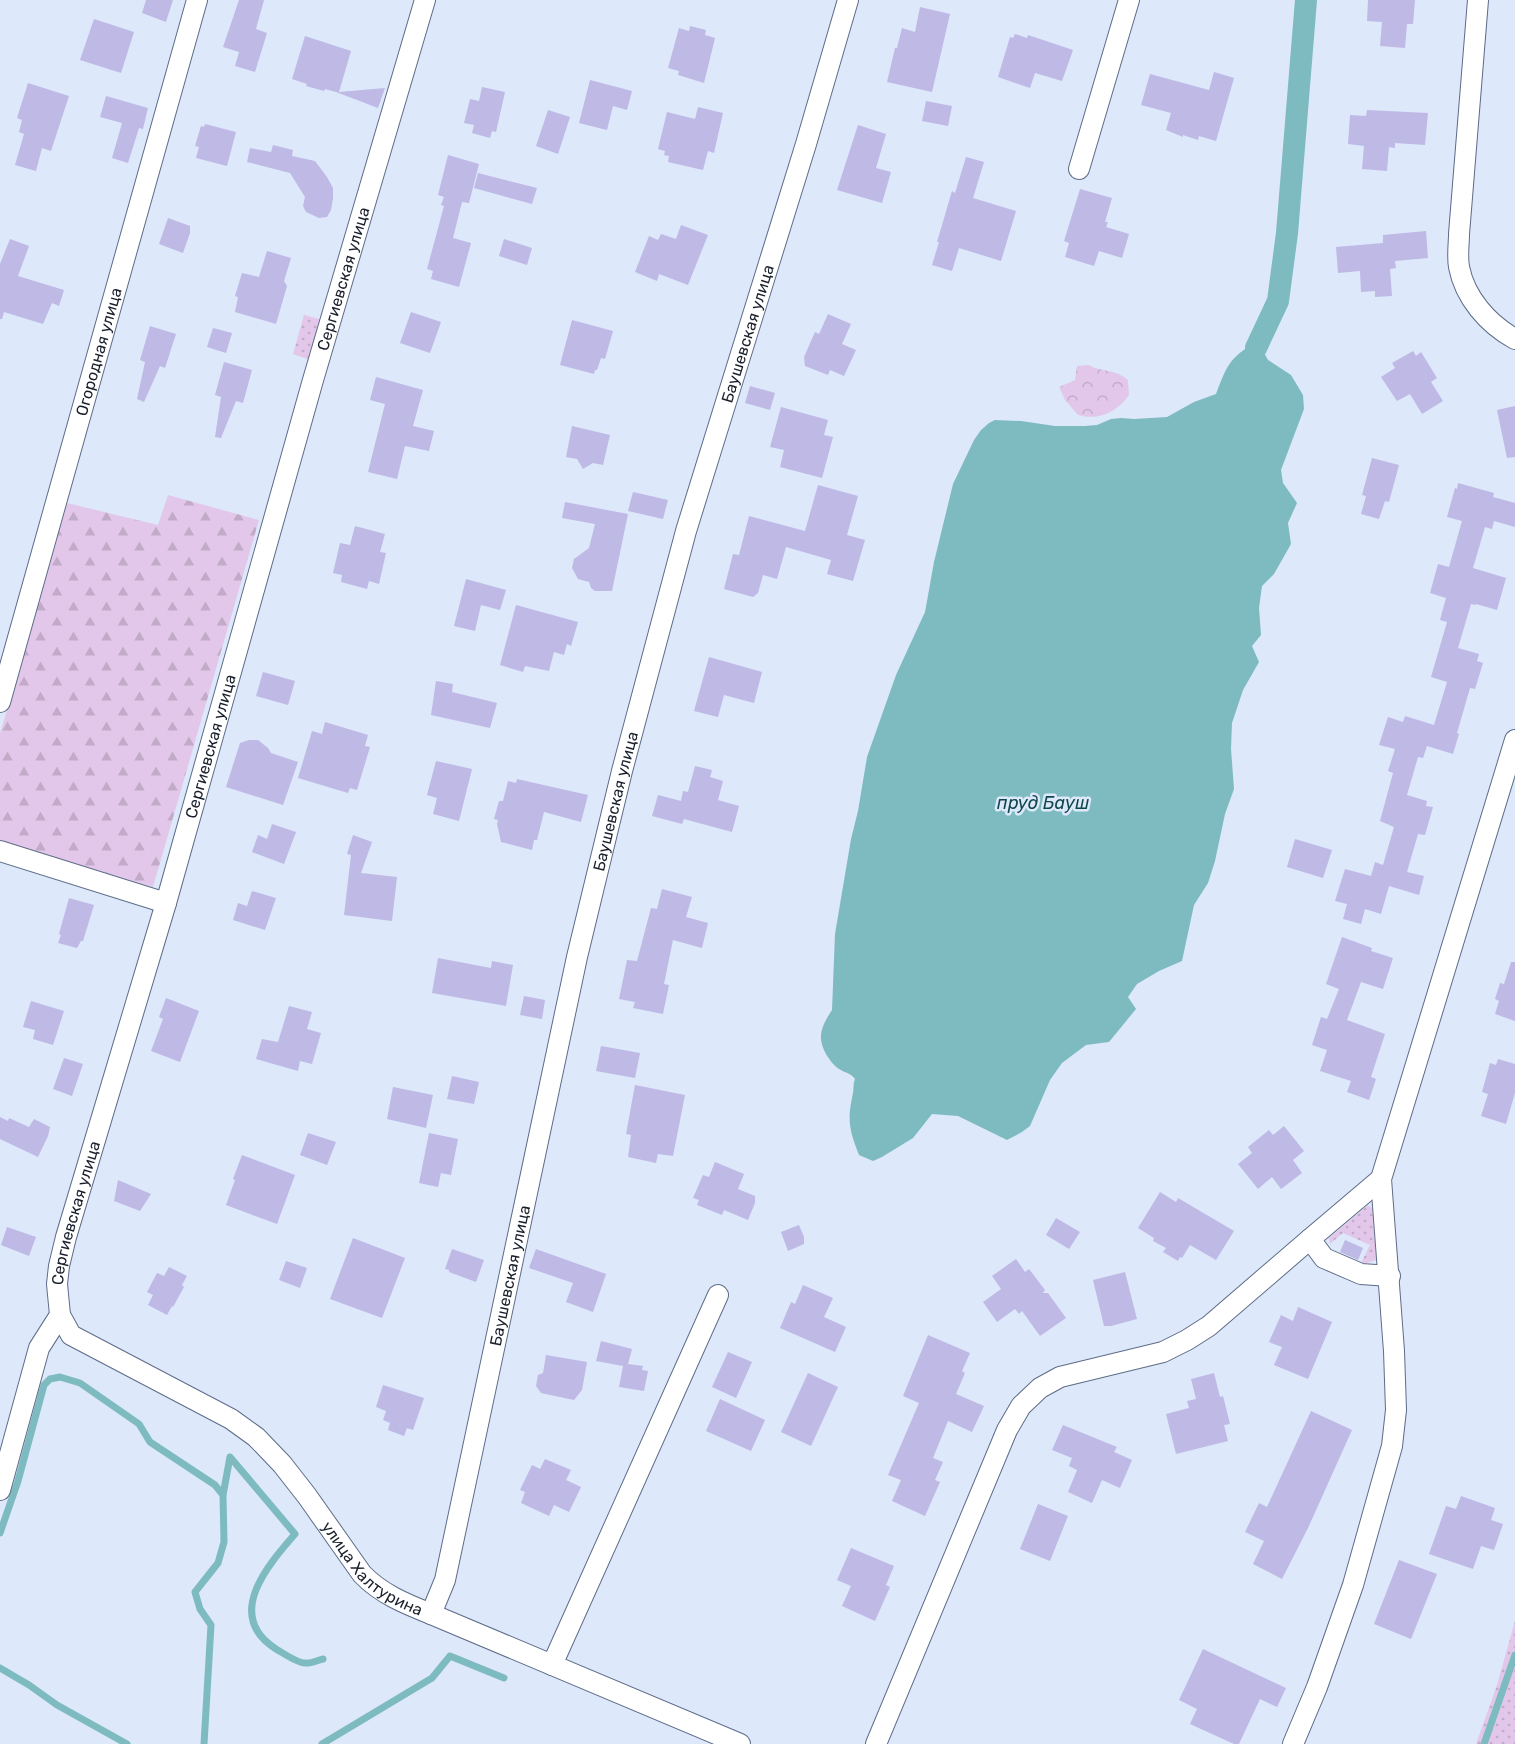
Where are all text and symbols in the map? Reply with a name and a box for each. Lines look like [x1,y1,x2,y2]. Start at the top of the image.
street label: Сергиевская улица [313,205,373,353]
street label: Баушевская улица [717,262,778,405]
street label: Огородная улица [71,285,125,418]
street label: Сергиевская улица [181,672,239,820]
street label: Баушевская улица [589,729,642,873]
water label: пруд Бауш [997,792,1089,814]
street label: Сергиевская улица [47,1139,104,1286]
street label: Баушевская улица [485,1203,534,1348]
street label: улица Халтурина [318,1518,426,1619]

